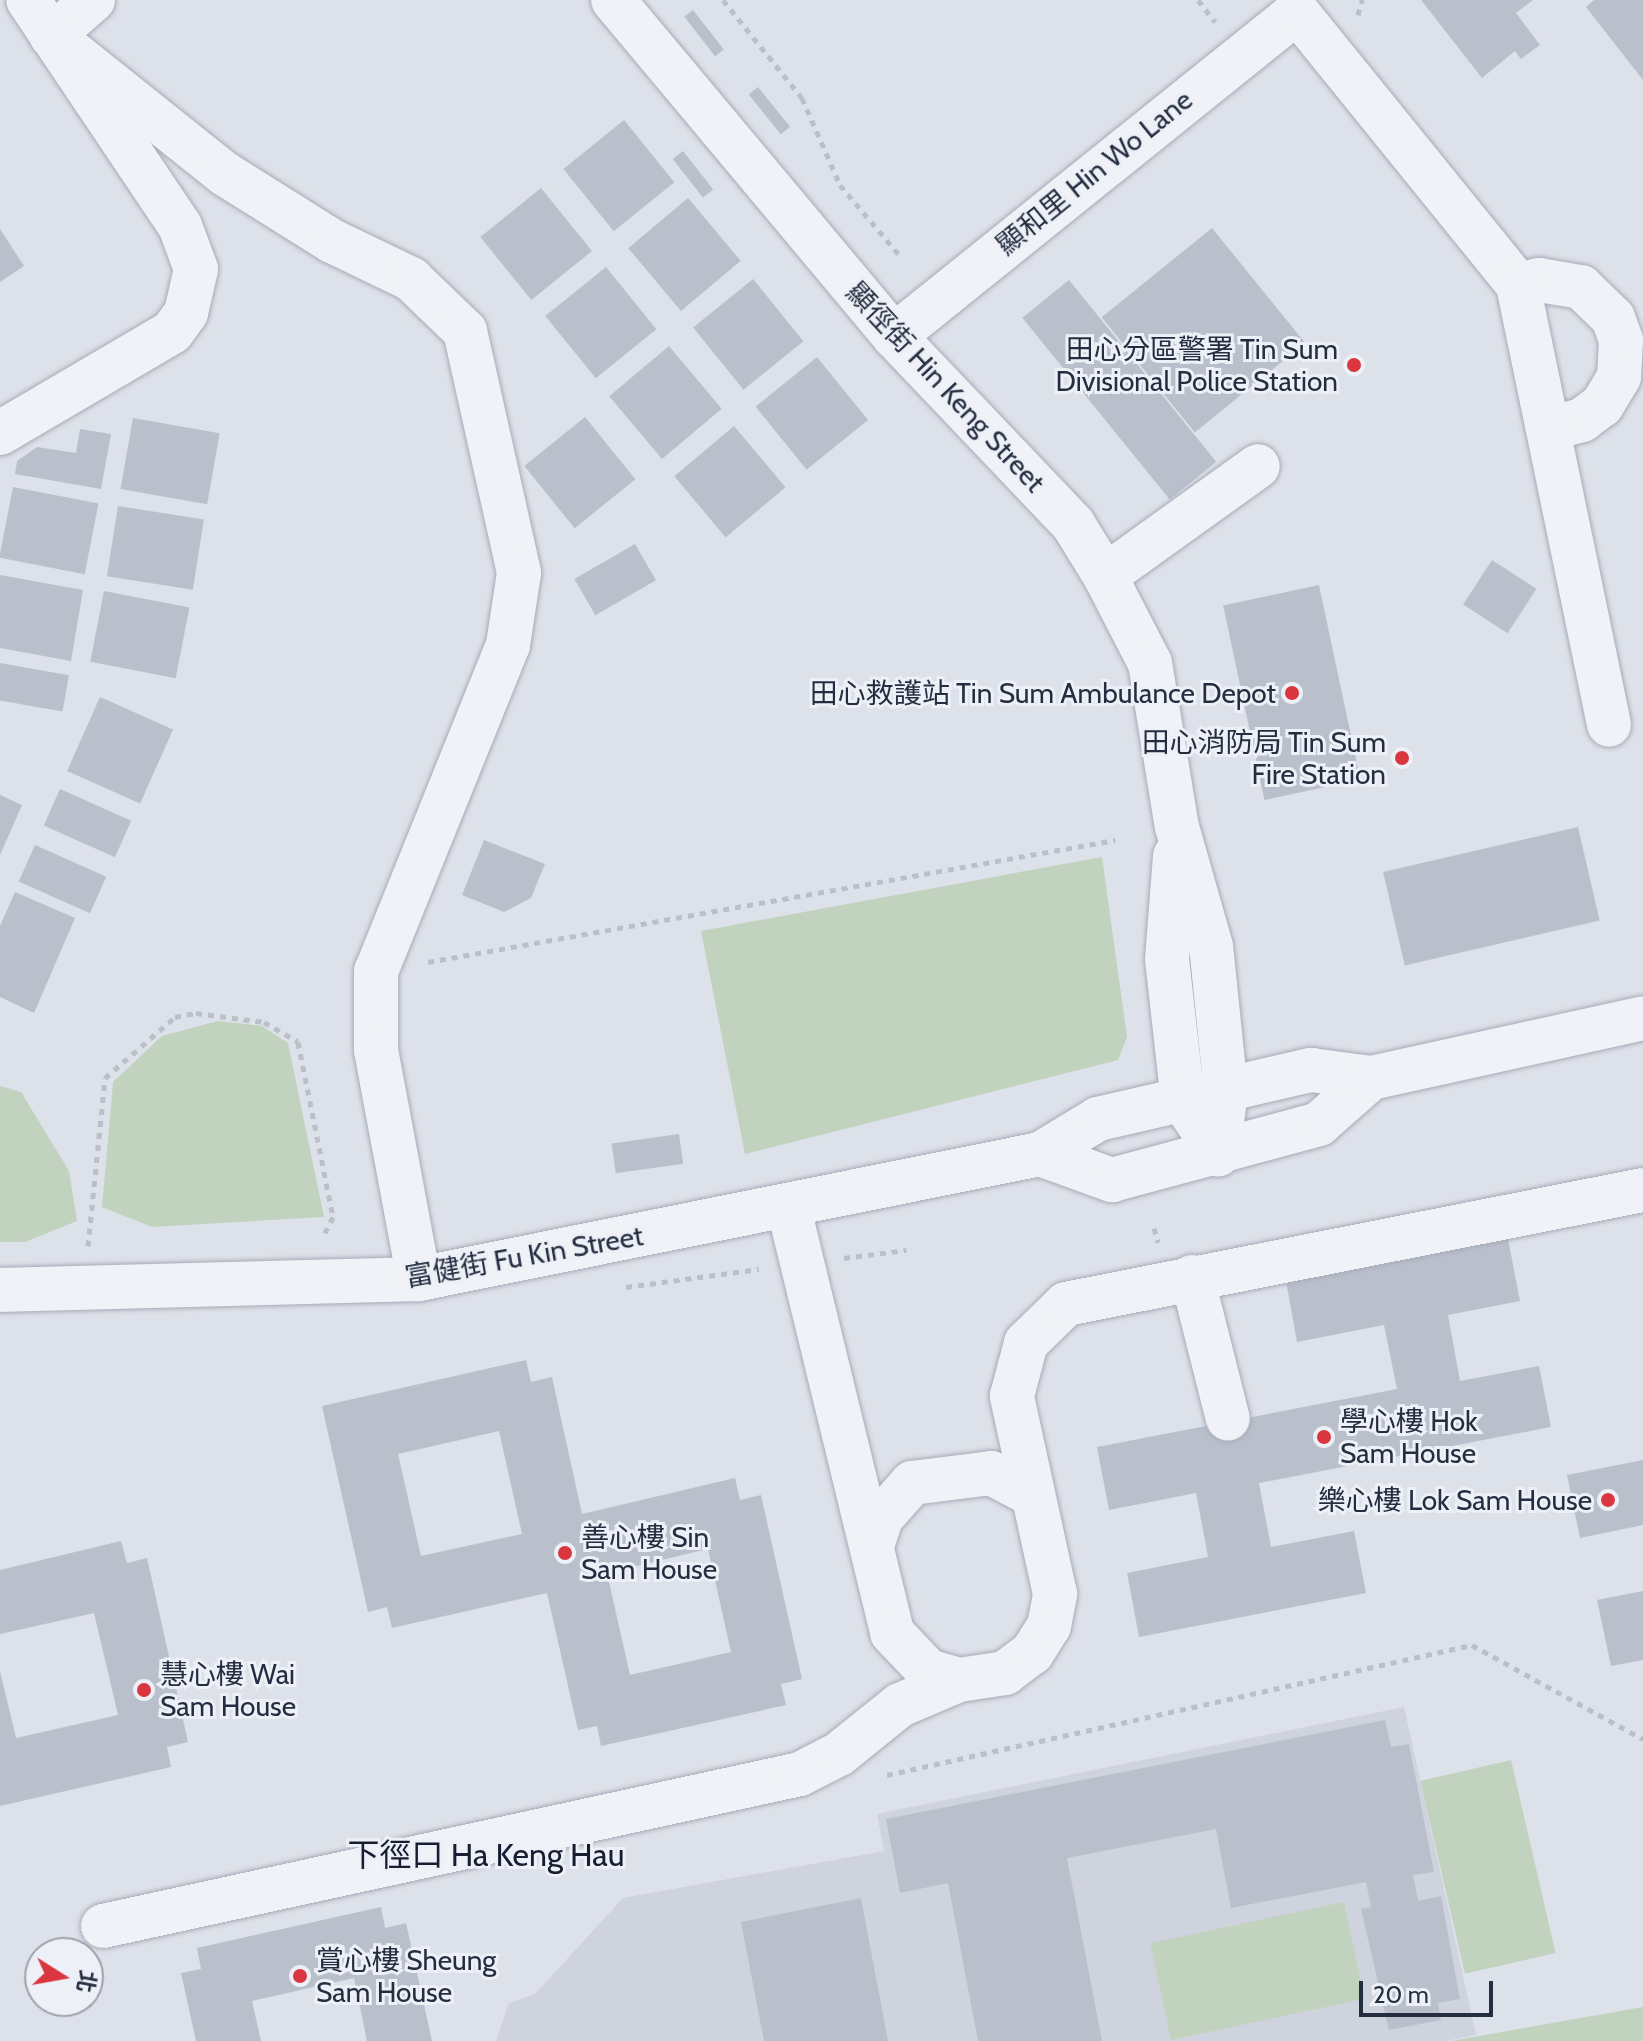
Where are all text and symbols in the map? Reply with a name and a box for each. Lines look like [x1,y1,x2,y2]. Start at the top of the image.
street label: 顯和里 Hin Wo Lane [989,83,1199,261]
street label: 顯徑街 Hin Keng Street [840,275,1052,499]
place label: 田心分區警署 Tin Sum Divisional Police Station [1056,332,1338,398]
marker: 田心分區警署 Tin Sum Divisional Police Station [1345,356,1363,374]
place label: 田心救護站 Tin Sum Ambulance Depot [810,676,1276,710]
marker: 田心救護站 Tin Sum Ambulance Depot [1283,684,1301,702]
place label: 田心消防局 Tin Sum Fire Station [1142,725,1386,791]
marker: 田心消防局 Tin Sum Fire Station [1393,749,1411,767]
street label: 富健街 Fu Kin Street [402,1219,646,1293]
place label: 學心樓 Hok Sam House [1340,1404,1478,1470]
marker: 學心樓 Hok Sam House [1315,1428,1333,1446]
place label: 樂心樓 Lok Sam House [1318,1483,1592,1517]
marker: 樂心樓 Lok Sam House [1599,1491,1617,1509]
place label: 善心樓 Sin Sam House [581,1520,717,1586]
marker: 善心樓 Sin Sam House [556,1544,574,1562]
place label: 慧心樓 Wai Sam House [160,1657,296,1723]
marker: 慧心樓 Wai Sam House [135,1681,153,1699]
district label: 下徑口 Ha Keng Hau [348,1836,624,1874]
north arrow [24,1937,104,2017]
place label: 賞心樓 Sheung Sam House [316,1943,496,2009]
scale bar [1363,1965,1497,2015]
marker: 賞心樓 Sheung Sam House [291,1967,309,1985]
text: 北 [71,1968,101,1995]
text: 20 m [1373,1980,1429,2009]

